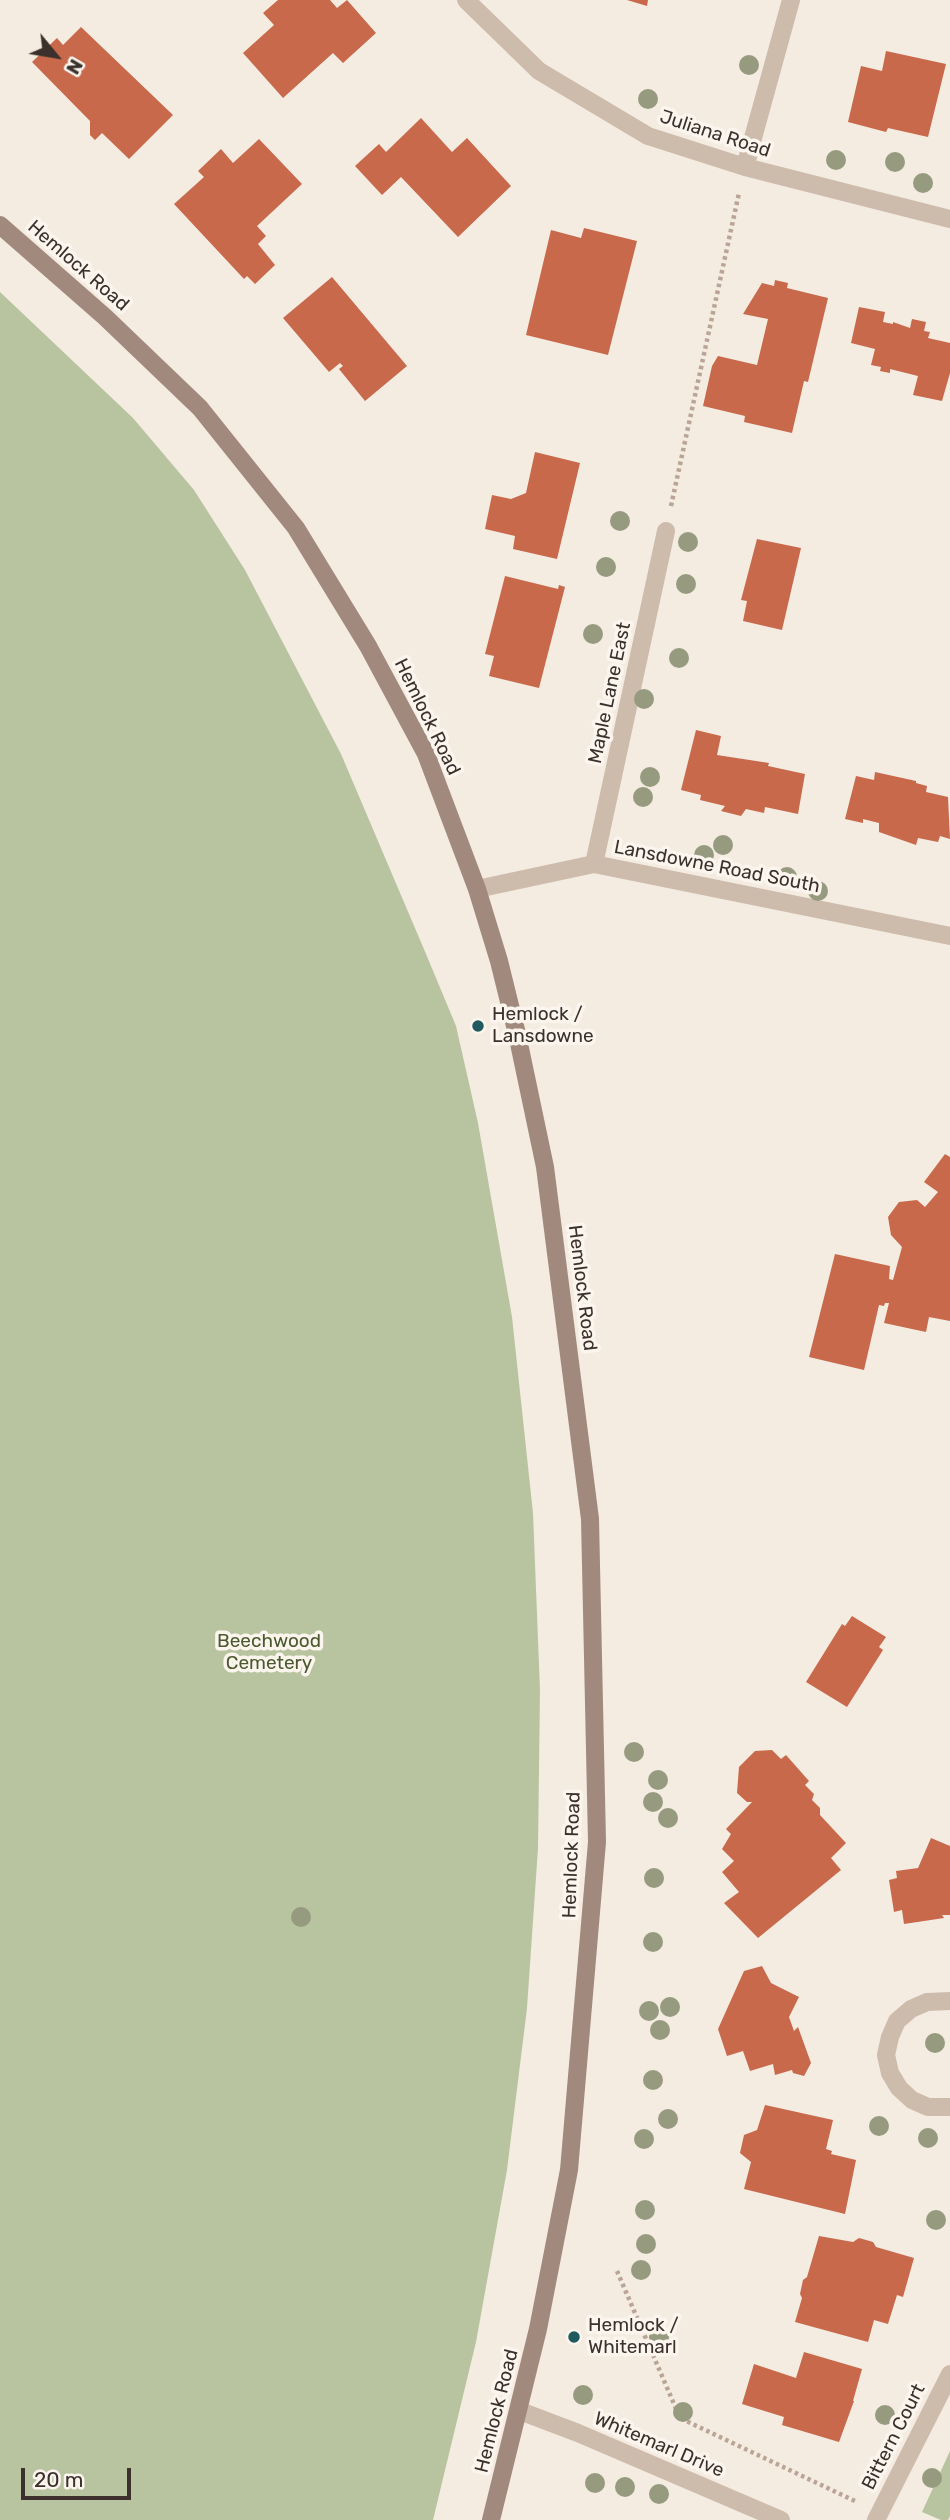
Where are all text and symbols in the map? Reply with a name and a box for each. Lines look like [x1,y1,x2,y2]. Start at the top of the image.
north arrow [21,21,91,91]
text: N [61,55,88,78]
street label: Juliana Road [657,105,773,163]
street label: Hemlock Road [23,216,133,316]
street label: Maple Lane East [584,620,636,766]
street label: Hemlock Road [389,655,465,779]
street label: Lansdowne Road South [612,836,822,898]
place label: Hemlock / Lansdowne [492,1004,594,1048]
marker: Hemlock / Lansdowne [470,1018,486,1034]
street label: Hemlock Road [563,1224,601,1352]
park label: Beechwood Cemetery [217,1631,321,1675]
street label: Hemlock Road [558,1791,586,1919]
place label: Hemlock / Whitemarl [588,2315,679,2359]
marker: Hemlock / Whitemarl [566,2329,582,2345]
street label: Hemlock Road [471,2347,523,2475]
street label: Bittern Court [858,2380,930,2494]
street label: Whitemarl Drive [591,2407,727,2483]
scale bar [24,2454,135,2498]
text: 20 m [34,2467,83,2492]

